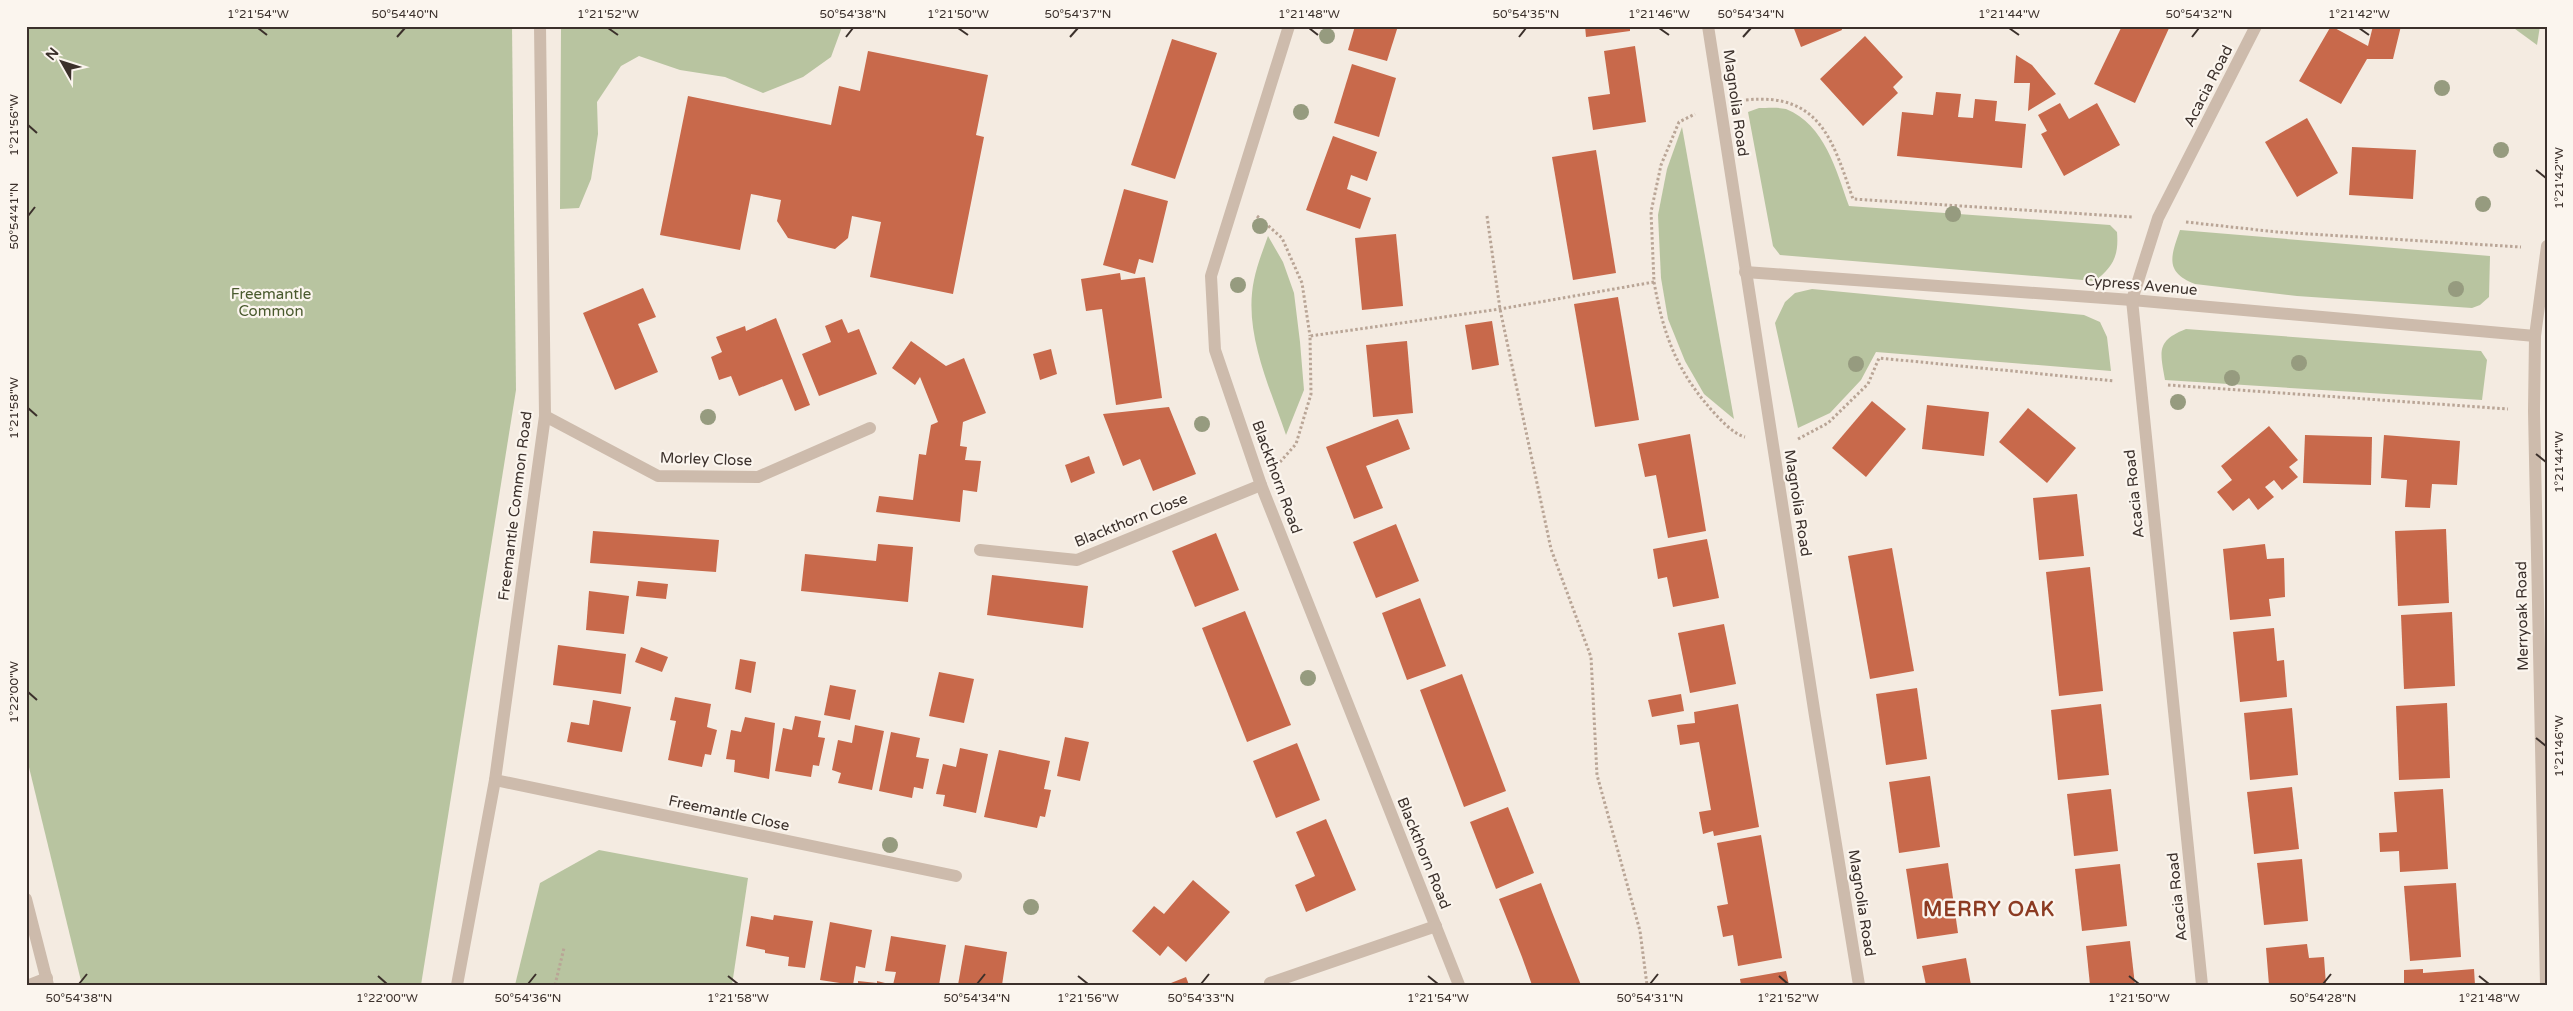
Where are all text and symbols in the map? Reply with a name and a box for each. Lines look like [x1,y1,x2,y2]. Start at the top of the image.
text: 1°21'54"W [227,7,289,21]
text: 50°54'40"N [372,7,439,21]
text: 1°21'52"W [577,7,639,21]
text: 50°54'38"N [820,7,887,21]
text: 1°21'50"W [927,7,989,21]
text: 50°54'37"N [1045,7,1112,21]
text: 1°21'48"W [1278,7,1340,21]
text: 50°54'35"N [1493,7,1560,21]
text: 1°21'46"W [1628,7,1690,21]
text: 50°54'34"N [1718,7,1785,21]
text: 1°21'44"W [1978,7,2040,21]
text: 50°54'32"N [2166,7,2233,21]
text: 1°21'42"W [2328,7,2390,21]
north arrow [38,38,88,88]
street label: Acacia Road [2180,42,2236,130]
text: N [42,44,62,64]
street label: Magnolia Road [1720,48,1752,158]
text: 1°21'56"W [7,94,21,156]
text: 1°21'42"W [2552,147,2566,209]
text: 50°54'41"N [7,183,21,250]
street label: Cypress Avenue [2084,271,2198,299]
park label: Freemantle Common [231,285,311,320]
text: 1°21'58"W [7,377,21,439]
street label: Freemantle Common Road [494,410,536,602]
street label: Blackthorn Road [1248,418,1306,536]
text: 1°21'44"W [2552,431,2566,493]
street label: Morley Close [660,448,752,470]
street label: Magnolia Road [1781,448,1815,558]
street label: Acacia Road [2120,449,2148,539]
street label: Blackthorn Close [1072,489,1190,551]
street label: Merryoak Road [2512,561,2532,671]
text: 1°22'00"W [7,661,21,723]
text: 1°21'46"W [2552,715,2566,777]
street label: Freemantle Close [667,791,791,835]
street label: Blackthorn Road [1393,794,1455,912]
street label: Magnolia Road [1845,848,1879,958]
street label: Acacia Road [2163,852,2191,942]
district label: MERRY OAK [1923,898,2055,922]
text: 50°54'38"N [46,991,113,1005]
text: 1°22'00"W [356,991,418,1005]
text: 50°54'36"N [495,991,562,1005]
text: 1°21'58"W [707,991,769,1005]
text: 50°54'34"N [944,991,1011,1005]
text: 1°21'56"W [1057,991,1119,1005]
text: 50°54'33"N [1168,991,1235,1005]
text: 1°21'54"W [1407,991,1469,1005]
text: 50°54'31"N [1617,991,1684,1005]
text: 1°21'52"W [1757,991,1819,1005]
text: 1°21'50"W [2108,991,2170,1005]
text: 50°54'28"N [2290,991,2357,1005]
text: 1°21'48"W [2458,991,2520,1005]

